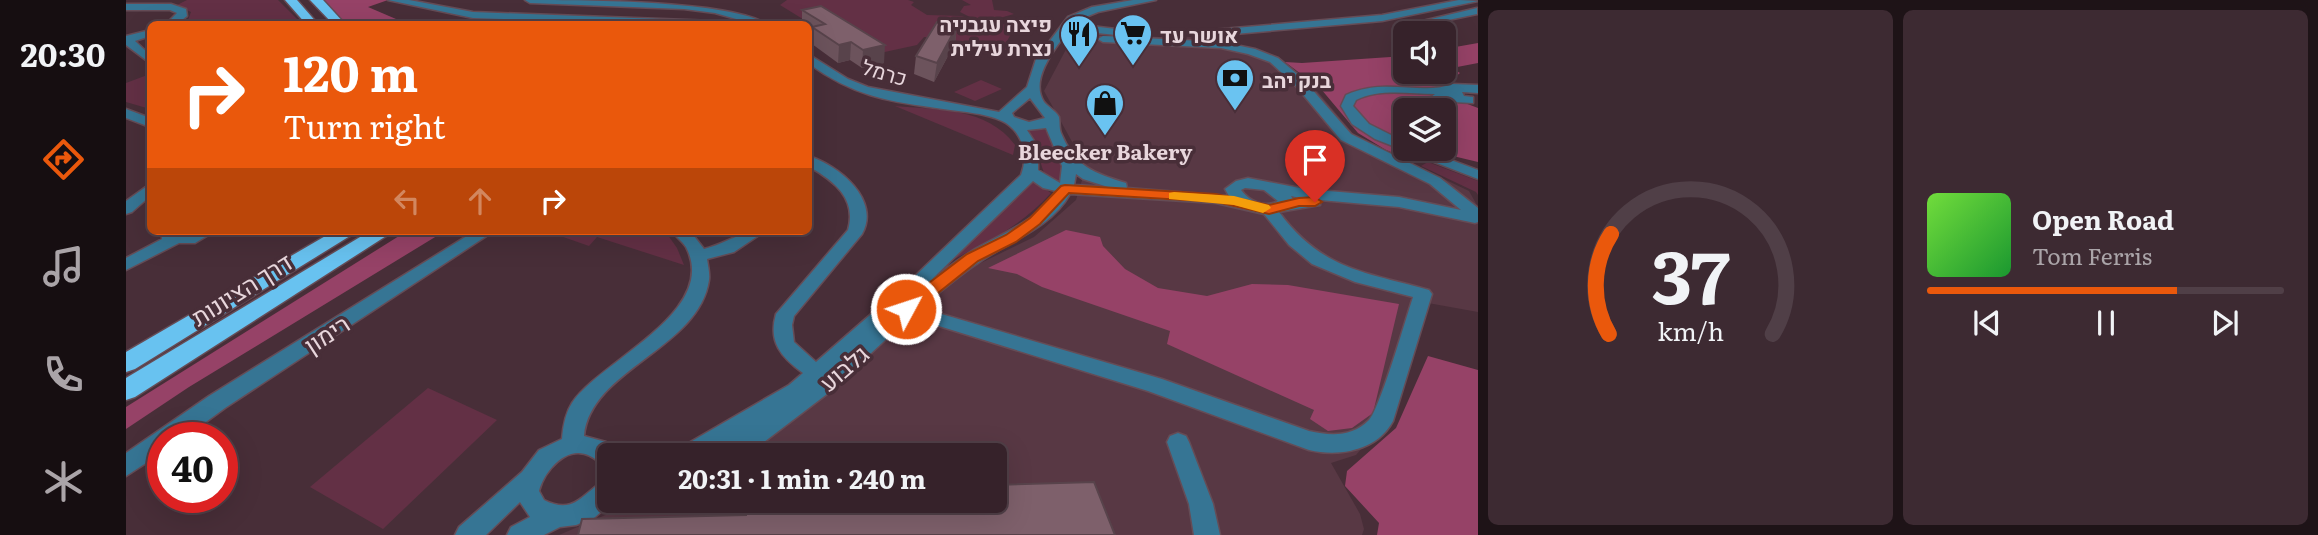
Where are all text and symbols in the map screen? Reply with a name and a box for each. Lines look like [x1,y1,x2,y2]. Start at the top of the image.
place label: פיצה עגבניה נצרת עילית [939,7,1052,62]
supermarket icon: אושר עד [1112,12,1154,67]
restaurant icon: פיצה עגבניה נצרת עילית [1058,13,1100,68]
place label: אושר עד [1160,18,1238,49]
map controls [1393,21,1456,161]
button: sound [1393,21,1456,84]
text: 20:30 [21,29,105,77]
text: 120 m [283,34,418,107]
icon: right [168,49,259,140]
street label: כרמל [859,50,911,92]
bank icon: בנק יהב [1214,57,1256,112]
place label: בנק יהב [1262,63,1332,94]
shop icon: Bleecker Bakery [1084,82,1126,137]
button: layers [1393,98,1456,161]
text: Turn right [283,101,445,149]
pin [1285,130,1345,202]
icon: directions [39,135,88,184]
place label: Bleecker Bakery [1018,135,1192,166]
icon: arrive [1296,141,1334,179]
icon: left [388,182,426,220]
icon: ahead [461,182,499,220]
icon: right [534,182,572,220]
text: Open Road [2032,199,2174,238]
text: 37 [1651,218,1730,326]
text: Tom Ferris [2032,238,2152,272]
icon: music [39,242,88,291]
street label: דרך הציונות [184,243,298,333]
position arrow [869,272,943,346]
icon: previous [1968,304,2006,342]
icon: pause [2087,304,2125,342]
icon: next [2206,304,2244,342]
street label: רימון [296,305,356,361]
text: km/h [1657,311,1724,348]
street label: גלבוע [811,336,875,398]
icon: phone [39,350,88,399]
speed limit sign: 40 [147,422,238,513]
icon: climate [39,457,88,506]
text: 20:31 · 1 min · 240 m [678,458,926,497]

